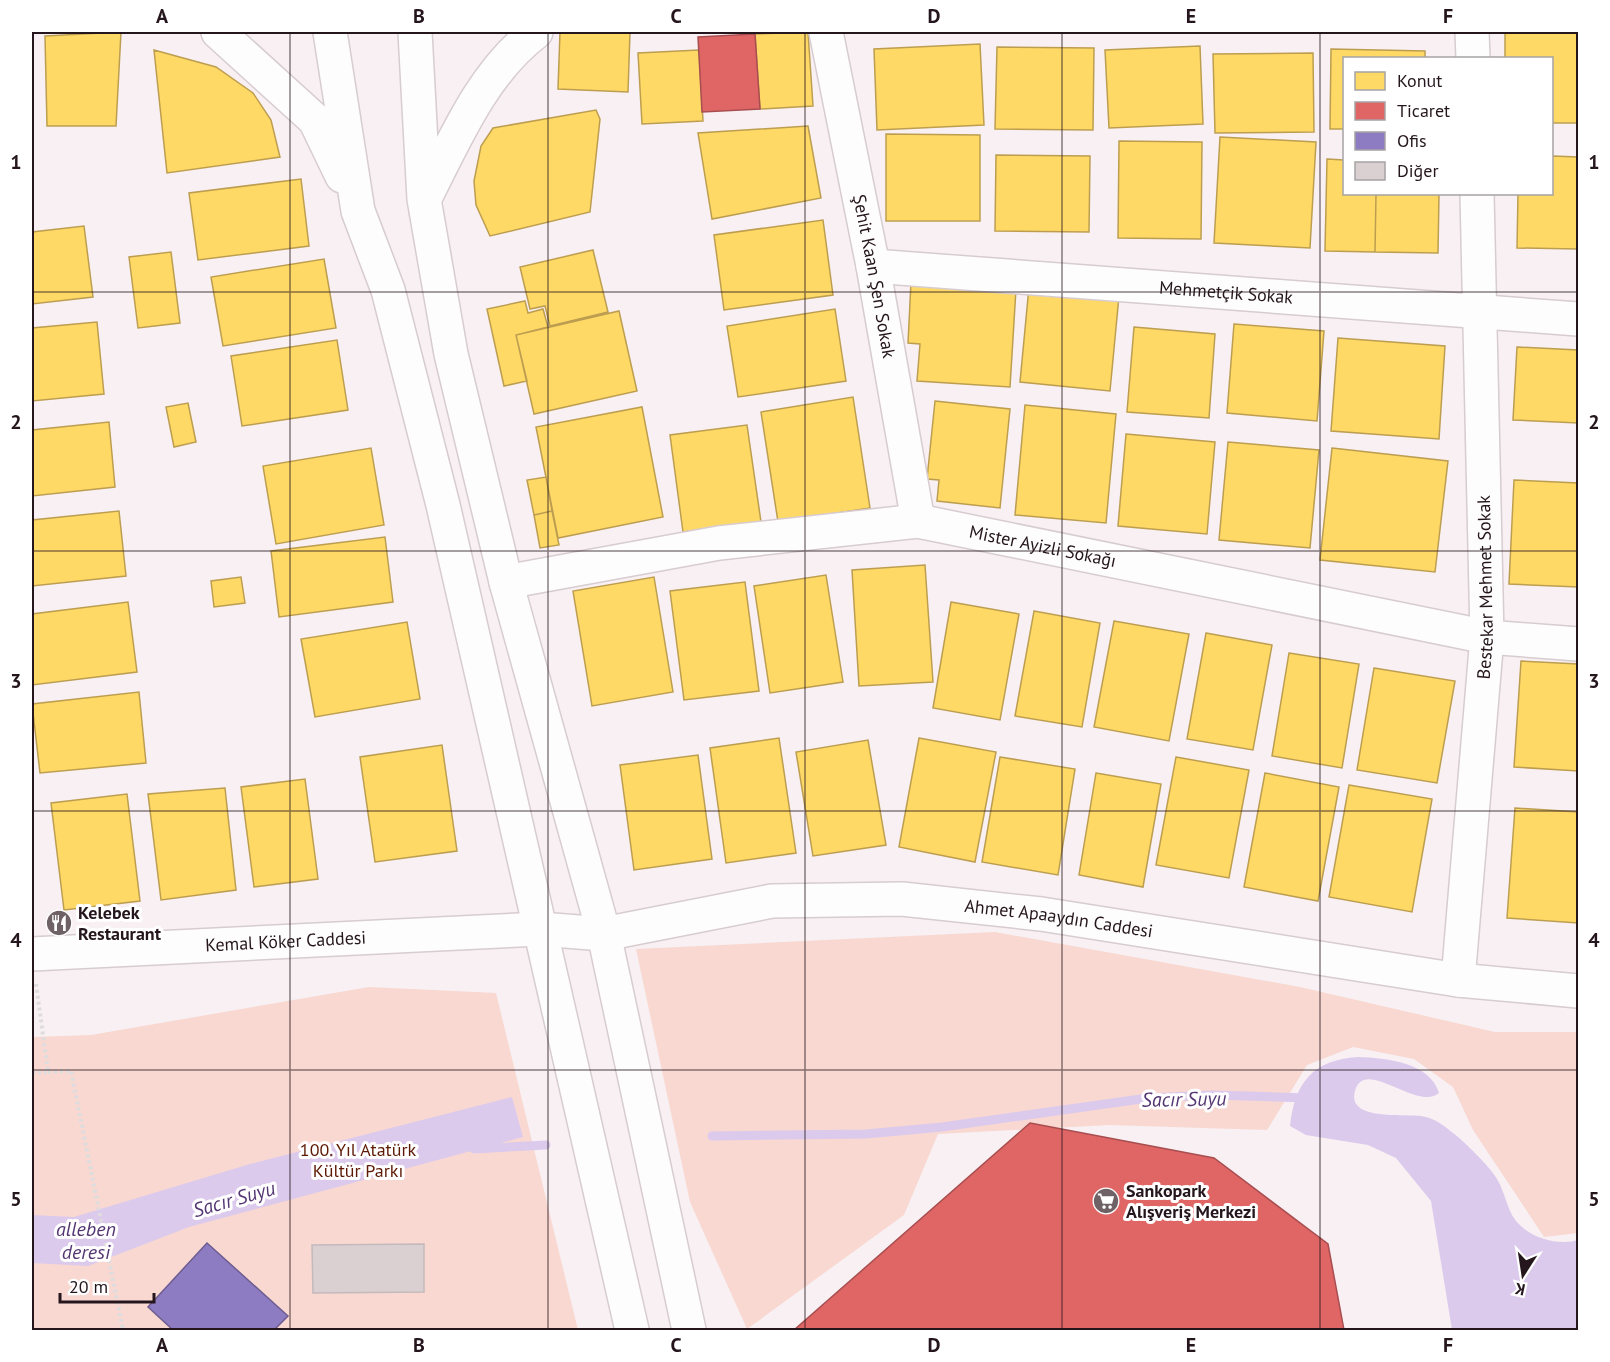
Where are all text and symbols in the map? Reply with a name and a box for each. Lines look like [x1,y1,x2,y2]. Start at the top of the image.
text: A [156,3,169,29]
text: B [413,3,425,29]
text: C [670,3,682,29]
text: D [928,3,941,29]
text: E [1186,3,1196,29]
text: F [1443,3,1453,29]
legend [1343,57,1553,195]
text: Konut [1397,69,1442,92]
text: Ticaret [1397,99,1450,122]
text: Ofis [1397,129,1427,152]
text: 1 [10,149,22,175]
text: 1 [1588,149,1600,175]
text: Diğer [1397,159,1439,182]
street label: Şehit Kaan Şen Sokak [848,192,901,360]
street label: Mehmetçik Sokak [1158,276,1294,309]
text: 2 [10,409,22,435]
text: 2 [1588,409,1600,435]
street label: Bestekar Mehmet Sokak [1471,495,1498,680]
street label: Mister Ayizli Sokağı [967,520,1118,572]
text: 3 [10,668,22,694]
text: 3 [1588,668,1600,694]
street label: Ahmet Apaaydın Caddesi [963,894,1155,943]
place label: Kelebek Restaurant [78,901,162,945]
restaurant icon: Kelebek Restaurant [44,908,74,938]
street label: Kemal Köker Caddesi [205,926,367,956]
text: 4 [10,927,22,953]
text: 4 [1588,927,1600,953]
water label: Sacır Suyu [1141,1085,1227,1113]
park label: 100. Yıl Atatürk Kültür Parkı [300,1138,417,1182]
water label: Sacır Suyu [190,1175,278,1223]
place label: Sankopark Alışveriş Merkezi [1126,1179,1256,1223]
text: 5 [10,1186,22,1212]
supermarket icon: Sankopark Alışveriş Merkezi [1091,1186,1121,1216]
text: 5 [1588,1186,1600,1212]
water label: alleben deresi [56,1216,116,1265]
north arrow [1493,1245,1553,1305]
scale bar [60,1266,154,1304]
text: 20 m [69,1275,108,1298]
text: K [1513,1279,1527,1300]
text: A [156,1332,169,1358]
text: B [413,1332,425,1358]
text: C [670,1332,682,1358]
text: D [928,1332,941,1358]
text: E [1186,1332,1196,1358]
text: F [1443,1332,1453,1358]

